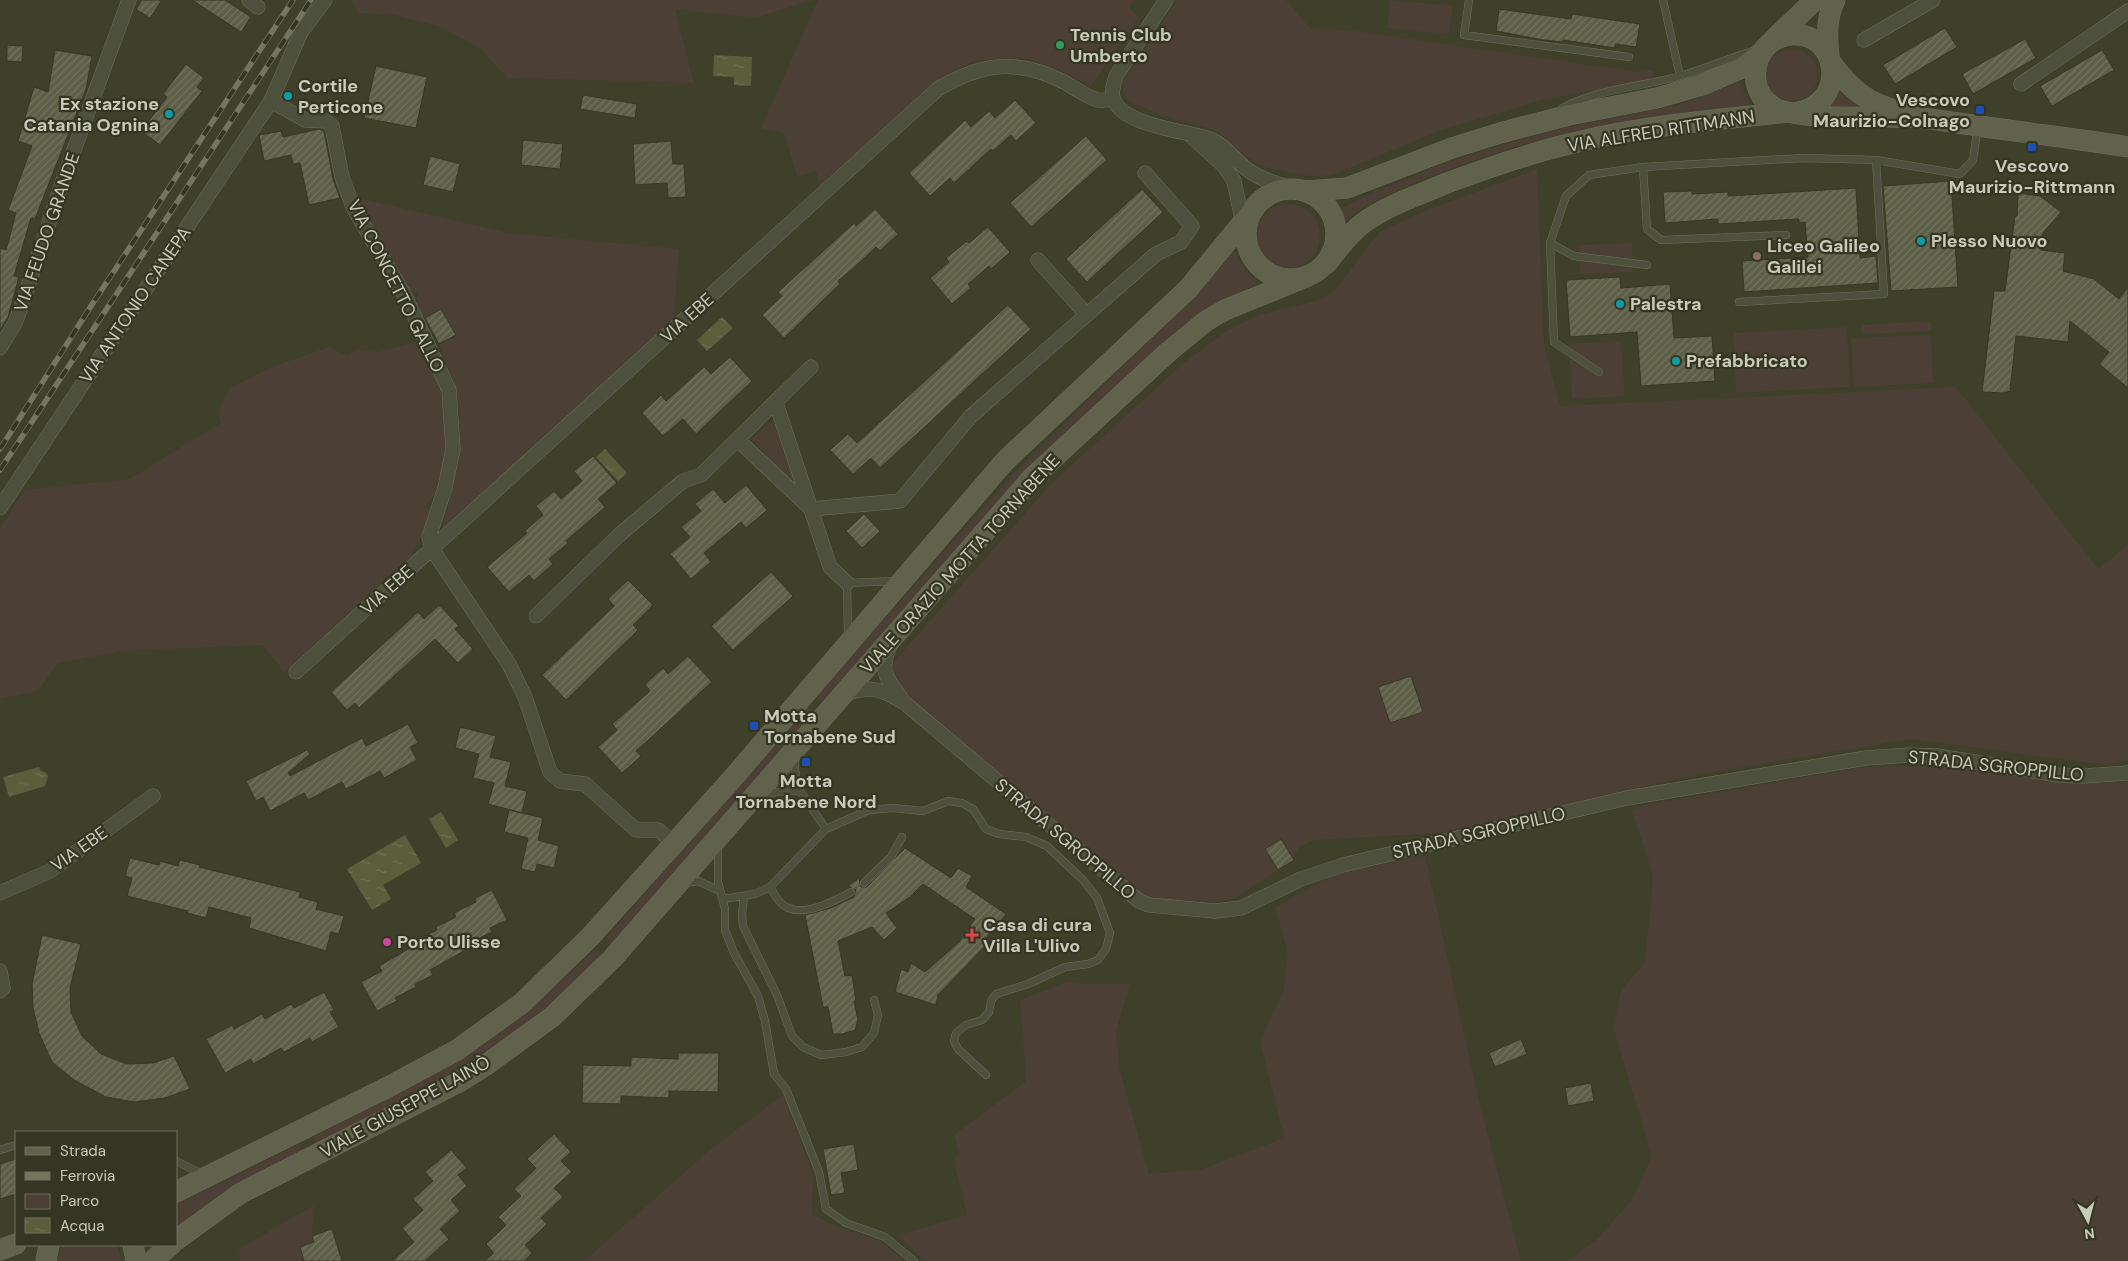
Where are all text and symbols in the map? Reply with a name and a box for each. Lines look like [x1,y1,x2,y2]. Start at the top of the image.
place label: Tennis Club Umberto [1070,23,1172,68]
marker: Tennis Club Umberto [1054,39,1066,51]
place label: Cortile Perticone [298,74,384,119]
place label: Vescovo Maurizio-Colnago [1813,88,1970,133]
marker: Cortile Perticone [282,90,294,102]
place label: Ex stazione Catania Ognina [24,92,159,137]
street label: VIA ALFRED RITTMANN [1566,104,1756,158]
marker: Vescovo Maurizio-Colnago [1974,104,1986,116]
marker: Ex stazione Catania Ognina [163,108,175,120]
marker: Vescovo Maurizio-Rittmann [2026,141,2038,153]
street label: VIA FEUDO GRANDE [8,149,86,315]
place label: Vescovo Maurizio-Rittmann [1949,154,2115,199]
street label: VIA CONCETTO GALLO [342,195,450,377]
street label: VIA ANTONIO CANEPA [74,222,196,388]
place label: Plesso Nuovo [1931,229,2048,253]
place label: Liceo Galileo Galilei [1767,234,1880,279]
marker: Plesso Nuovo [1915,235,1927,247]
marker: Liceo Galileo Galilei [1751,250,1763,262]
street label: VIA EBE [655,288,719,348]
place label: Palestra [1630,292,1702,316]
marker: Palestra [1614,298,1626,310]
place label: Prefabbricato [1686,349,1808,373]
marker: Prefabbricato [1670,355,1682,367]
street label: VIALE ORAZIO MOTTA TORNABENE [855,449,1065,679]
street label: VIA EBE [355,560,419,620]
place label: Motta Tornabene Sud [764,704,896,749]
marker: Motta Tornabene Sud [748,720,760,732]
street label: STRADA SGROPPILLO [1907,745,2085,787]
marker: Motta Tornabene Nord [800,756,812,768]
place label: Motta Tornabene Nord [735,769,877,814]
street label: STRADA SGROPPILLO [990,773,1140,905]
street label: STRADA SGROPPILLO [1390,801,1568,865]
street label: VIA EBE [46,821,112,877]
place label: Casa di cura Villa L'Ulivo [983,913,1092,958]
marker: Casa di cura Villa L'Ulivo [965,928,979,942]
place label: Porto Ulisse [397,930,501,954]
marker: Porto Ulisse [381,936,393,948]
street label: VIALE GIUSEPPE LAINÒ [316,1050,494,1164]
legend [15,1131,178,1246]
text: Strada [60,1141,106,1161]
text: Ferrovia [60,1166,115,1186]
text: Parco [60,1191,99,1211]
north arrow [2063,1196,2113,1246]
text: Acqua [60,1216,104,1236]
text: N [2083,1224,2096,1243]

